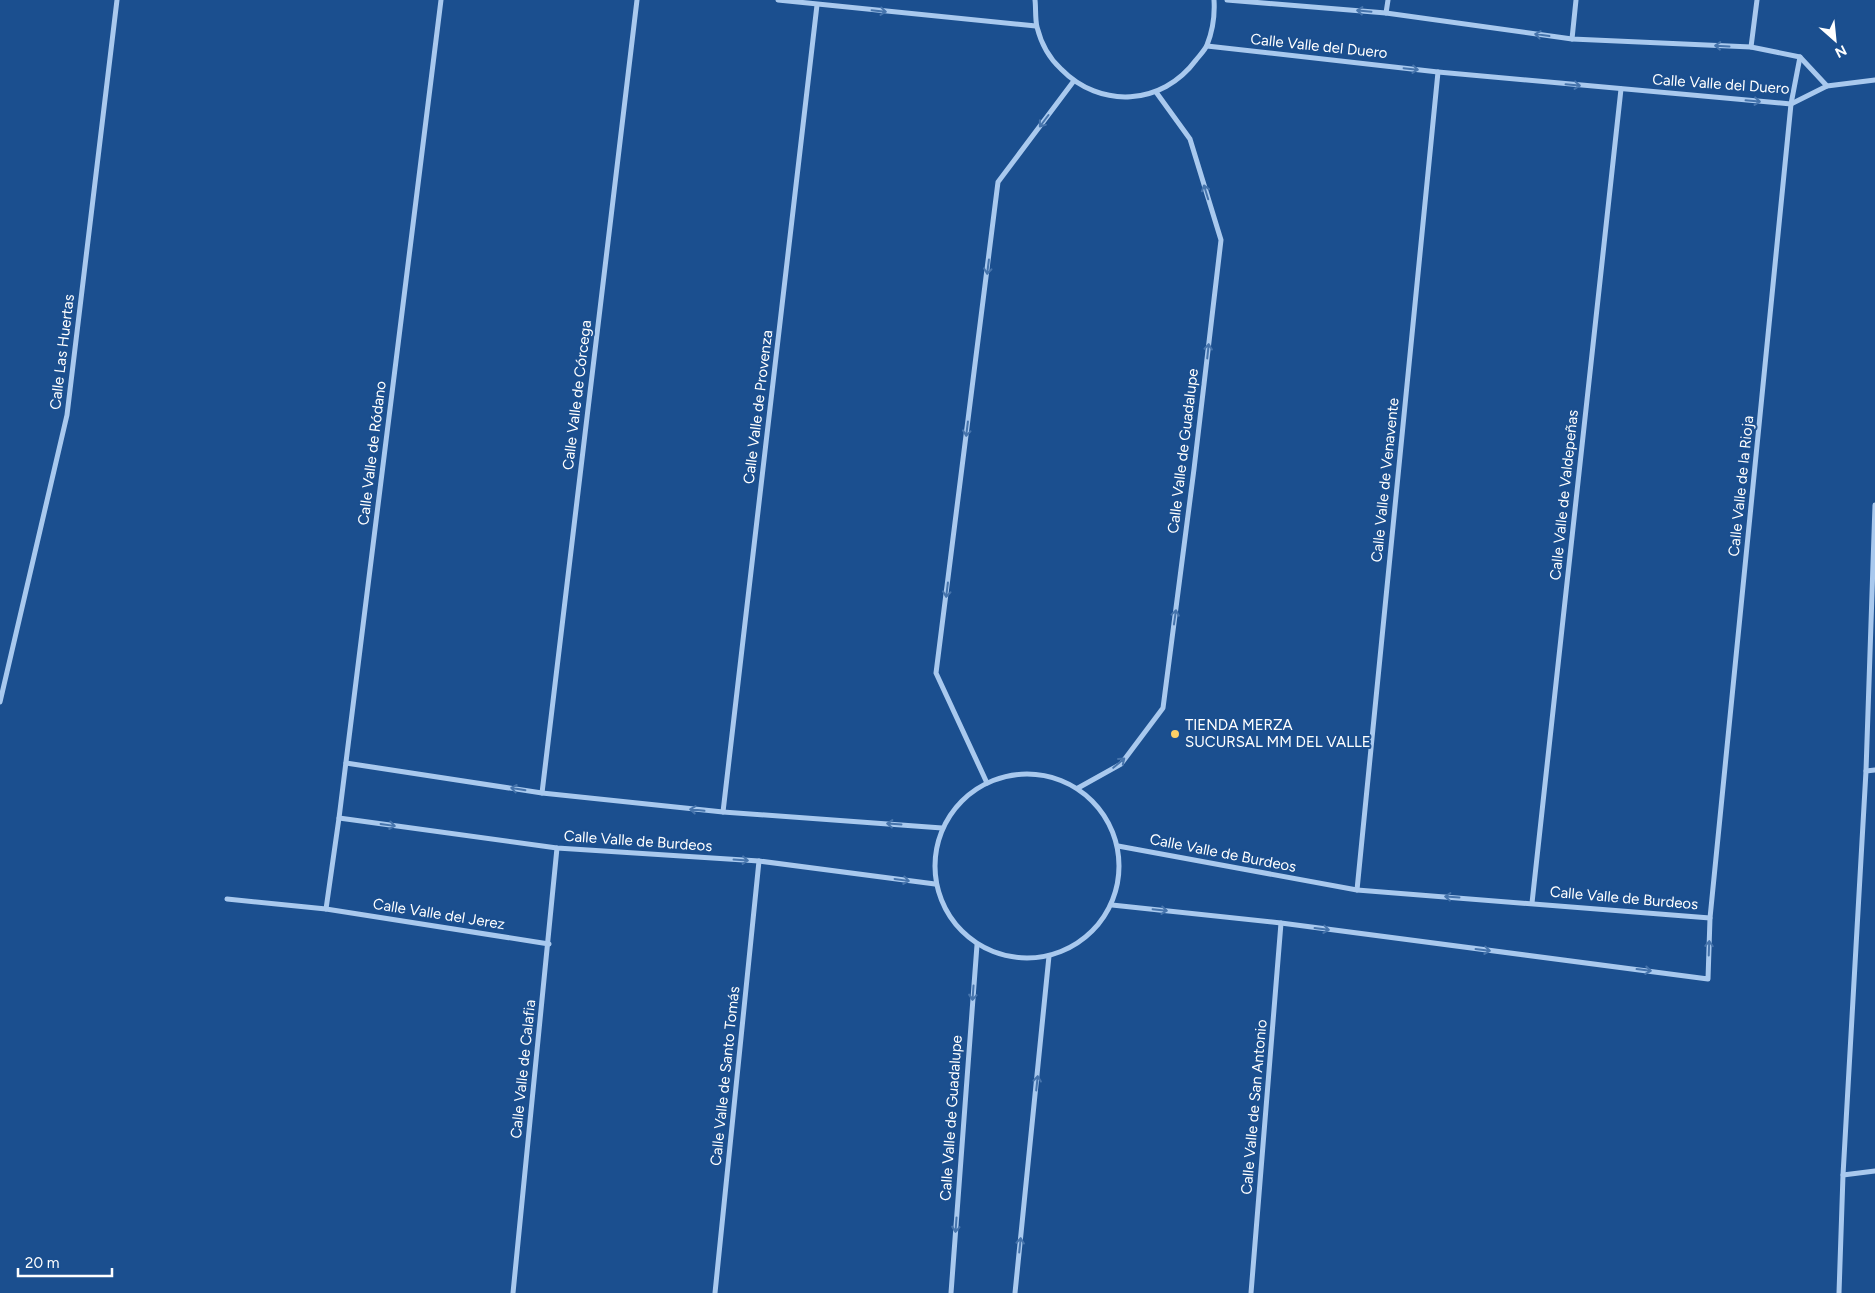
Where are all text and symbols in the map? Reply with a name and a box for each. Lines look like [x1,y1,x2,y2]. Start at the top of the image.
one-way arrow [871,6,887,16]
one-way arrow [1356,6,1372,16]
north arrow [1810,15,1860,65]
one-way arrow [1535,29,1551,39]
street label: Calle Valle del Duero [1250,30,1389,62]
one-way arrow [1714,41,1730,51]
text: N [1832,41,1849,61]
one-way arrow [1403,64,1419,74]
street label: Calle Valle del Duero [1652,70,1791,98]
one-way arrow [1565,80,1581,90]
one-way arrow [1744,96,1760,105]
one-way arrow [1039,114,1049,128]
one-way arrow [1200,184,1210,200]
one-way arrow [982,259,992,275]
street label: Calle Las Huertas [46,293,78,411]
street label: Calle Valle de Córcega [559,319,595,471]
street label: Calle Valle de Provenza [740,329,776,485]
one-way arrow [1203,344,1213,360]
street label: Calle Valle de Guadalupe [1164,367,1202,535]
street label: Calle Valle de Ródano [354,380,390,526]
street label: Calle Valle de Venavente [1367,397,1403,563]
street label: Calle Valle de Valdepeñas [1546,409,1582,581]
street label: Calle Valle de la Rioja [1725,415,1757,557]
one-way arrow [962,420,972,436]
one-way arrow [942,582,952,598]
one-way arrow [1170,609,1180,625]
place label: TIENDA MERZA SUCURSAL MM DEL VALLE [1185,716,1371,751]
marker: TIENDA MERZA SUCURSAL MM DEL VALLE [1169,728,1181,740]
one-way arrow [1113,758,1126,769]
one-way arrow [510,784,526,794]
one-way arrow [689,805,705,815]
one-way arrow [379,820,395,830]
one-way arrow [886,820,902,829]
street label: Calle Valle de Burdeos [563,827,713,855]
street label: Calle Valle de Burdeos [1148,830,1298,876]
one-way arrow [732,855,748,864]
one-way arrow [894,875,910,885]
street label: Calle Valle de Burdeos [1549,883,1699,913]
one-way arrow [1445,893,1461,902]
street label: Calle Valle del Jerez [372,895,506,933]
one-way arrow [1152,905,1168,915]
one-way arrow [1313,924,1329,934]
one-way arrow [1705,941,1714,957]
one-way arrow [1475,945,1491,955]
one-way arrow [1636,966,1652,976]
street label: Calle Valle de Santo Tomás [707,985,743,1167]
one-way arrow [969,985,978,1001]
street label: Calle Valle de Calafia [507,999,539,1139]
street label: Calle Valle de San Antonio [1237,1018,1271,1195]
street label: Calle Valle de Guadalupe [936,1034,966,1202]
one-way arrow [1032,1075,1042,1091]
one-way arrow [951,1217,960,1233]
one-way arrow [1015,1237,1025,1253]
scale bar [18,1246,111,1278]
text: 20 m [25,1254,59,1272]

